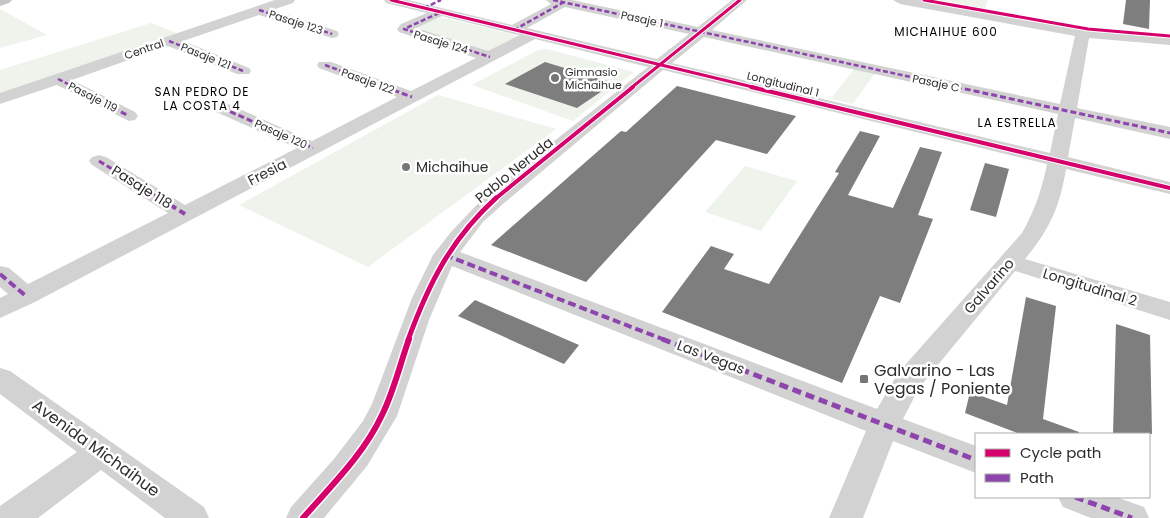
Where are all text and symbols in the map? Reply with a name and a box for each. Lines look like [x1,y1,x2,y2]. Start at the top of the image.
street label: Pasaje 123 [267,6,325,38]
street label: Pasaje 1 [619,7,665,31]
district label: MICHAIHUE 600 [894,23,998,40]
street label: Pasaje 124 [412,26,470,58]
street label: Central [122,35,166,63]
street label: Pasaje 121 [179,39,233,73]
street label: Pasaje 122 [339,64,397,98]
place label: Gimnasio Michaihue [565,64,622,93]
street label: Longitudinal 1 [745,67,821,101]
street label: Pasaje C [911,70,961,96]
marker: Gimnasio Michaihue [549,72,561,84]
street label: Pasaje 119 [66,78,120,116]
district label: SAN PEDRO DE LA COSTA 4 [155,83,249,114]
district label: LA ESTRELLA [977,114,1057,131]
street label: Pasaje 120 [252,115,310,153]
street label: Pablo Neruda [471,132,557,208]
street label: Fresia [244,154,290,190]
place label: Michaihue [416,157,489,177]
street label: Pasaje 118 [108,160,176,214]
marker: Michaihue [400,161,412,173]
street label: Galvarino [959,254,1019,318]
street label: Longitudinal 2 [1040,263,1140,311]
street label: Las Vegas [674,335,748,379]
place label: Galvarino - Las Vegas / Poniente [874,359,1011,400]
marker: Galvarino - Las Vegas / Poniente [858,373,870,385]
street label: Avenida Michaihue [28,394,165,502]
legend [975,433,1150,498]
text: Cycle path [1020,442,1101,463]
text: Path [1020,467,1054,488]

